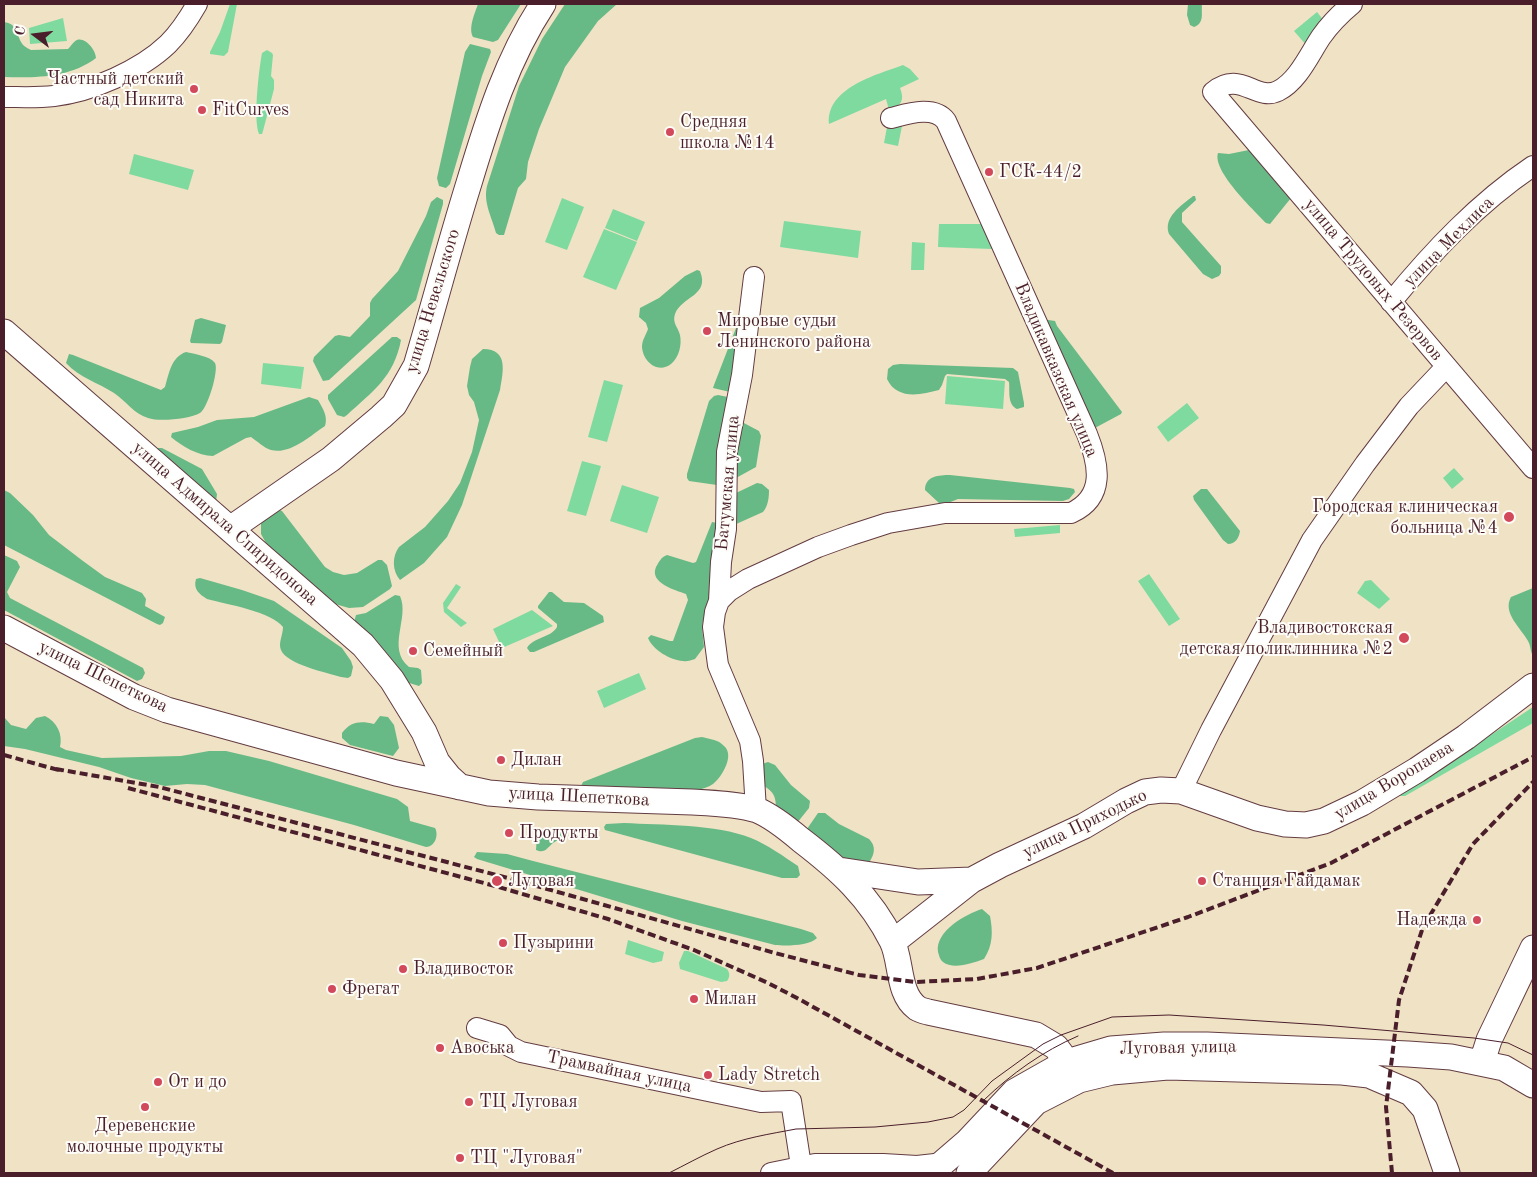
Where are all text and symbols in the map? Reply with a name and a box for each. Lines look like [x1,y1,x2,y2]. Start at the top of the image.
north arrow [10,10,60,60]
text: С [13,25,28,37]
place label: Частный детский сад Никита [47,68,184,110]
marker: Частный детский сад Никита [188,83,200,95]
place label: FitCurves [212,99,289,121]
marker: FitCurves [196,104,208,116]
place label: Средняя школа №14 [680,111,775,154]
marker: Средняя школа №14 [664,126,676,138]
place label: ГСК-44/2 [999,161,1082,183]
marker: ГСК-44/2 [983,166,995,178]
street label: улица Мехлиса [1399,192,1499,292]
street label: улица Трудовых Резервов [1299,194,1447,366]
street label: улица Невельского [401,226,465,376]
street label: Владикавказская улица [1009,280,1103,460]
place label: Мировые судьи Ленинского района [717,310,871,352]
marker: Мировые судьи Ленинского района [701,325,713,337]
street label: Батумская улица [711,414,745,552]
street label: улица Адмирала Спиридонова [127,437,323,611]
place label: Городская клиническая больница №4 [1312,496,1498,538]
marker: Городская клиническая больница №4 [1502,510,1516,524]
place label: Владивостокская детская поликлинника №2 [1180,617,1393,660]
marker: Владивостокская детская поликлинника №2 [1397,631,1411,645]
street label: улица Шепеткова [35,636,171,718]
place label: Семейный [423,640,503,662]
marker: Семейный [407,645,419,657]
street label: улица Воропаева [1330,737,1458,825]
place label: Дилан [511,749,562,771]
marker: Дилан [495,754,507,766]
street label: улица Шепеткова [508,783,650,811]
street label: улица Приходько [1019,785,1151,863]
place label: Продукты [519,822,599,844]
marker: Продукты [503,827,515,839]
place label: Луговая [508,870,574,892]
place label: Станция Гайдамак [1212,870,1361,892]
marker: Луговая [490,874,504,888]
marker: Станция Гайдамак [1196,875,1208,887]
place label: Надежда [1396,909,1467,931]
marker: Надежда [1471,914,1483,926]
place label: Пузырини [513,932,594,954]
marker: Пузырини [497,937,509,949]
place label: Владивосток [413,958,514,980]
marker: Владивосток [397,963,409,975]
place label: Фрегат [342,978,399,1000]
marker: Фрегат [326,983,338,995]
place label: Милан [704,988,757,1010]
marker: Милан [688,993,700,1005]
street label: Луговая улица [1119,1036,1237,1060]
place label: Авоська [450,1037,515,1059]
marker: Авоська [434,1042,446,1054]
street label: Трамвайная улица [544,1046,694,1098]
place label: Lady Stretch [718,1064,820,1086]
marker: Lady Stretch [702,1069,714,1081]
place label: От и до [168,1071,227,1093]
marker: От и до [152,1076,164,1088]
place label: ТЦ Луговая [479,1091,578,1113]
marker: ТЦ Луговая [463,1096,475,1108]
marker: Деревенские молочные продукты [139,1101,151,1113]
place label: Деревенские молочные продукты [67,1115,223,1158]
place label: ТЦ "Луговая" [470,1147,583,1169]
marker: ТЦ "Луговая" [454,1152,466,1164]

